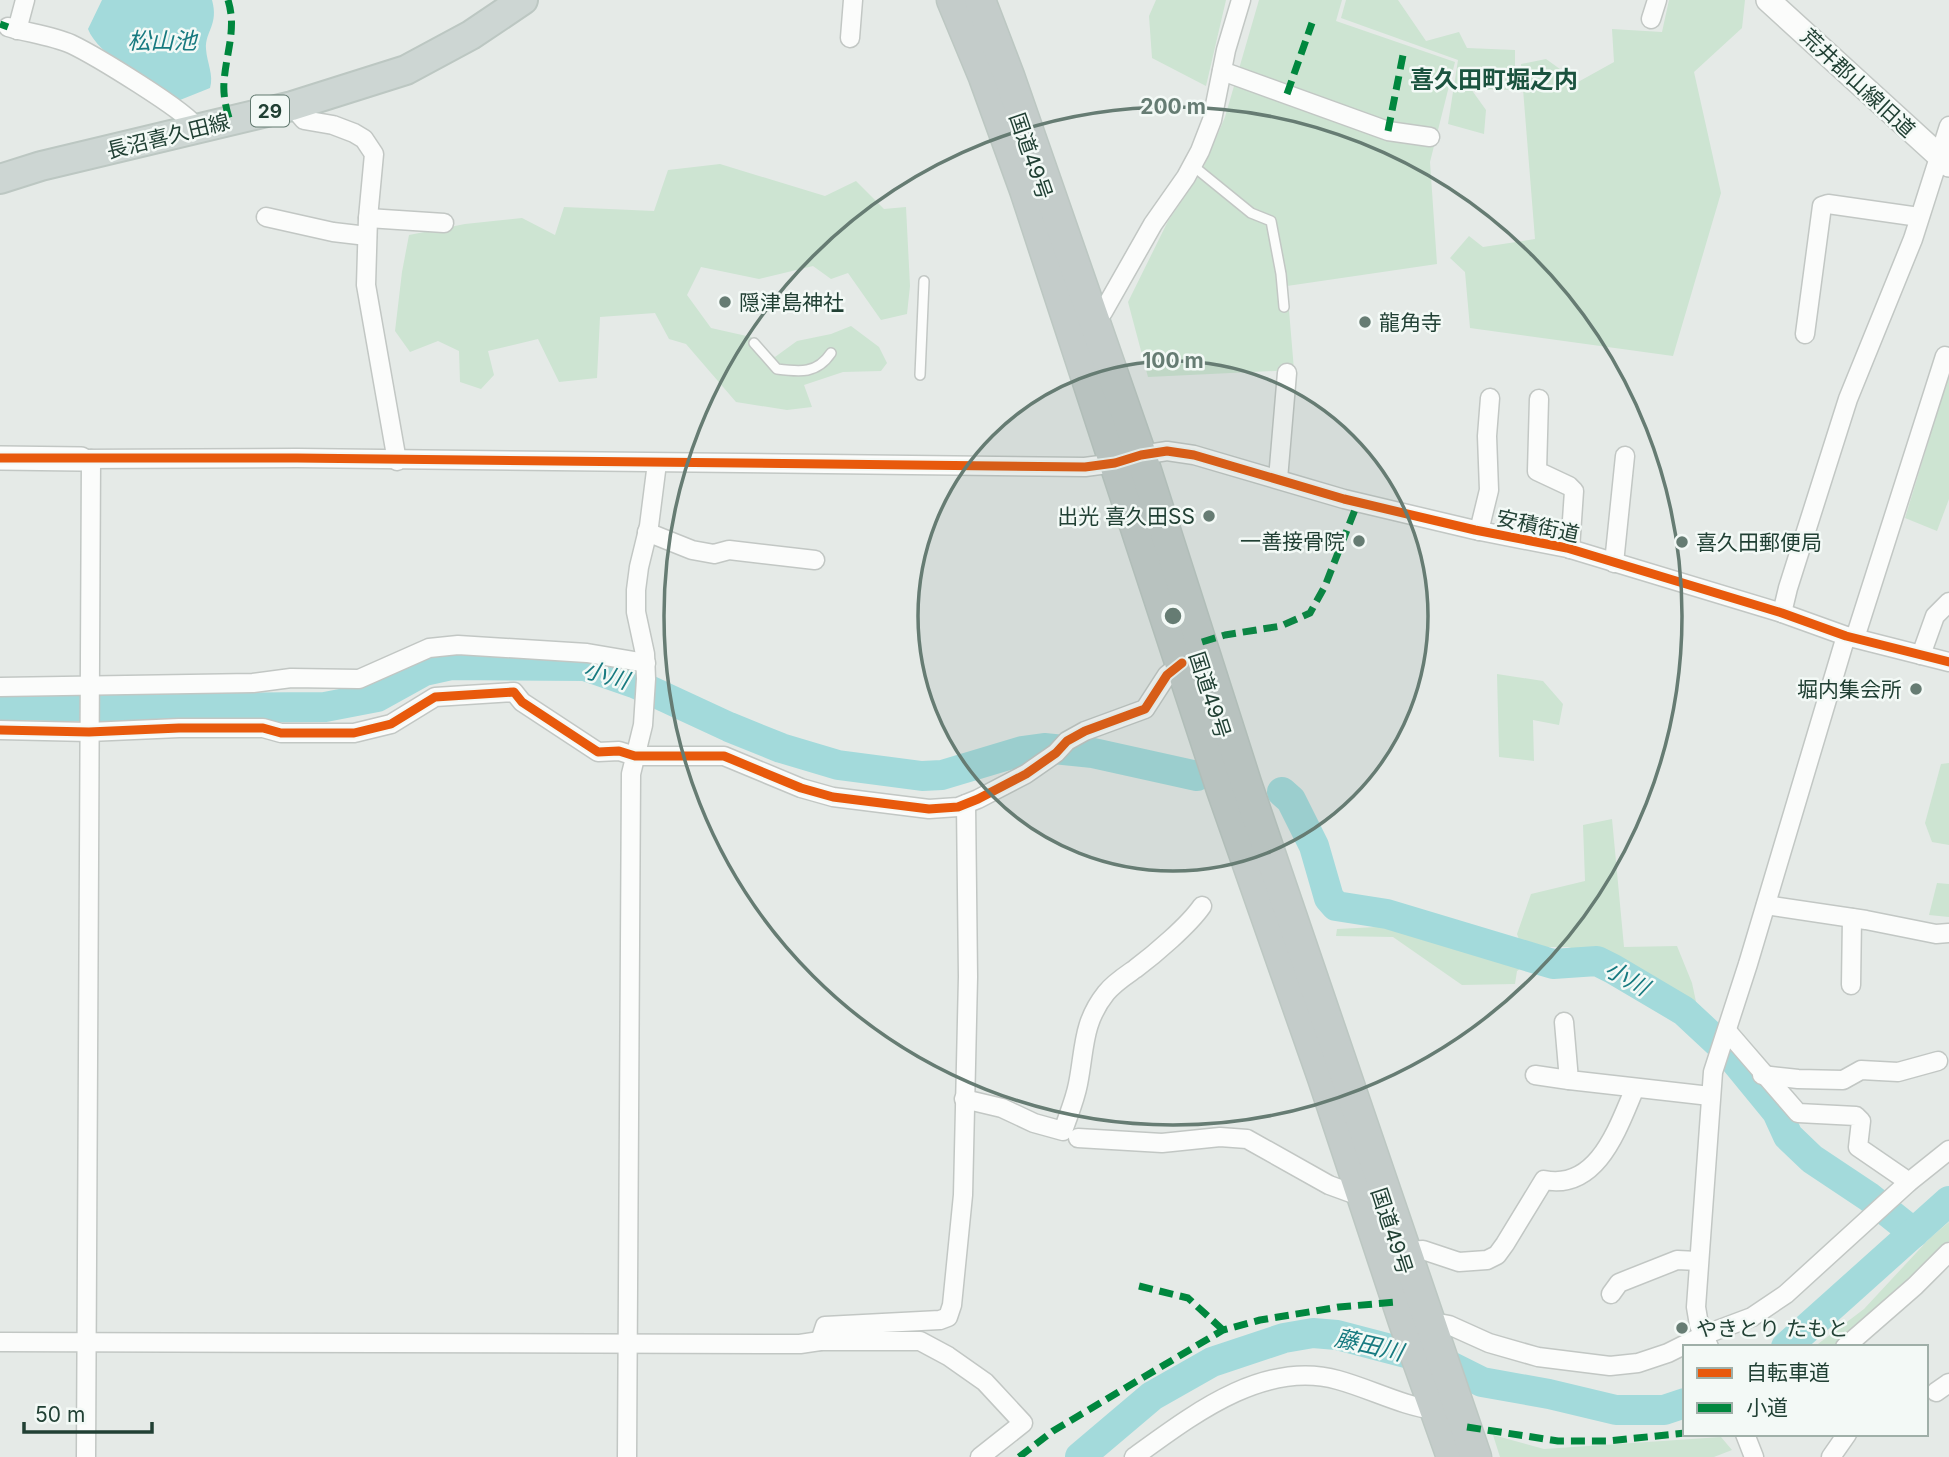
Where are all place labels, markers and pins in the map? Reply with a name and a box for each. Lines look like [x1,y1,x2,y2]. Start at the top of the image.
place label: 隠津島神社 [739,290,844,315]
marker: 隠津島神社 [717,294,733,310]
place label: 龍角寺 [1379,310,1442,335]
marker: 龍角寺 [1357,314,1373,330]
place label: 出光 喜久田SS [1057,504,1195,529]
marker: 出光 喜久田SS [1201,508,1217,524]
place label: 一善接骨院 [1240,529,1345,554]
place label: 喜久田郵便局 [1696,530,1822,555]
marker: 一善接骨院 [1351,533,1367,549]
marker: 喜久田郵便局 [1674,534,1690,550]
centre of rings [1161,604,1185,628]
place label: 堀内集会所 [1797,677,1902,702]
marker: 堀内集会所 [1908,681,1924,697]
place label: やきとり たもと [1696,1316,1849,1341]
marker: やきとり たもと [1674,1320,1690,1336]

